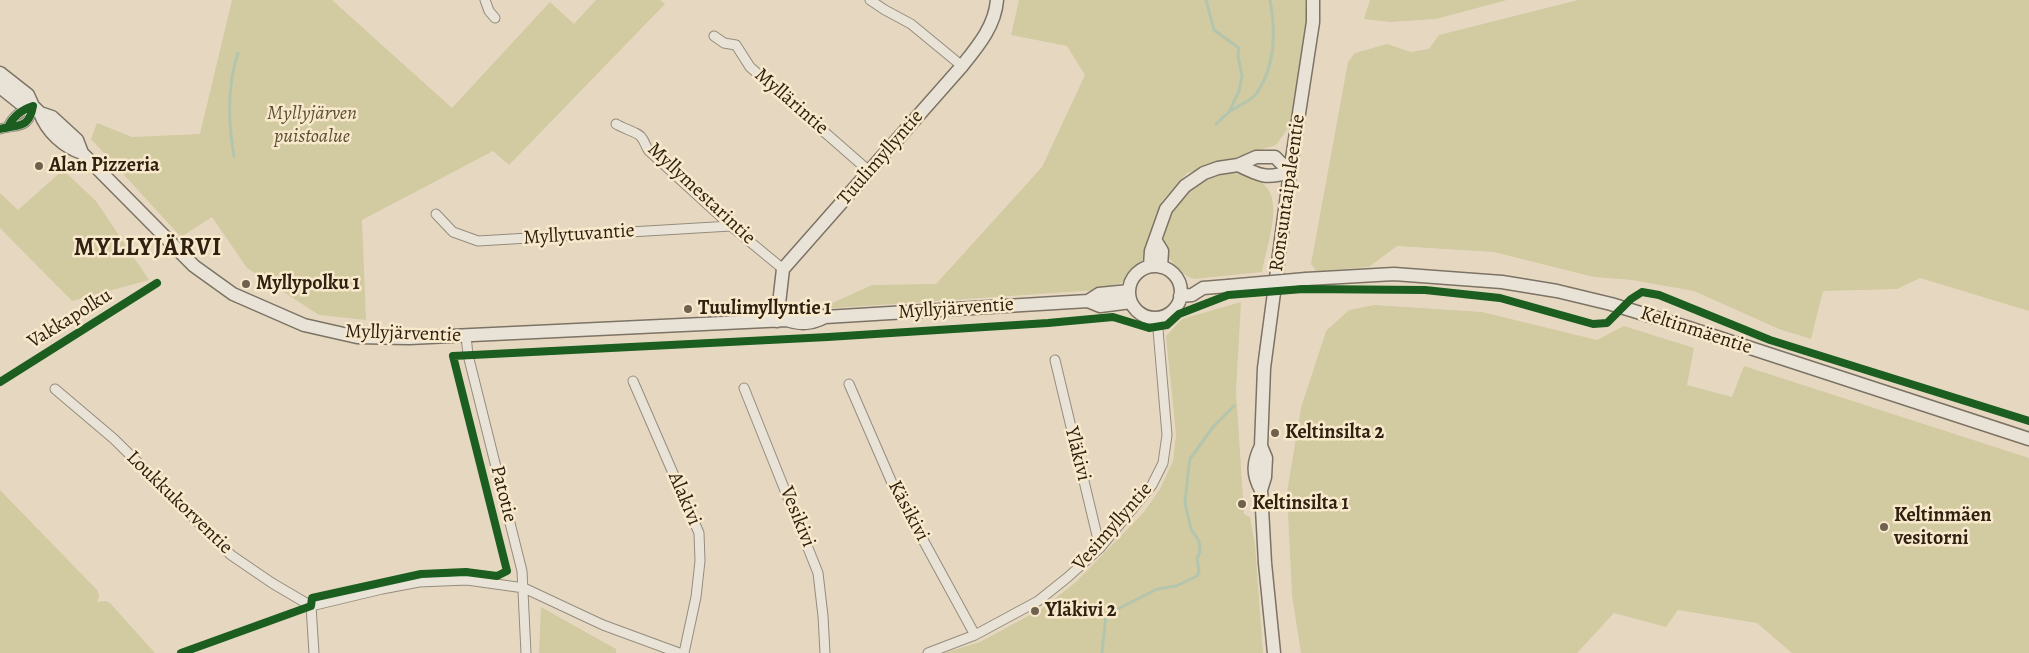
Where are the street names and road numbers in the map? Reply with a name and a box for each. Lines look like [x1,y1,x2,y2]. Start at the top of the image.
street label: Myllärintie [749,63,833,141]
street label: Tuulimyllyntie [833,105,929,211]
street label: Ronsuntaipaleentie [1265,113,1311,273]
street label: Myllymestarintie [642,138,760,250]
street label: Myllytuvantie [522,219,636,251]
street label: Vakkapolku [23,284,117,354]
street label: Myllyjärventie [897,293,1015,325]
street label: Keltinmäentie [1637,302,1755,360]
street label: Myllyjärventie [345,320,461,348]
street label: Yläkivi [1059,424,1095,484]
street label: Loukkukorventie [121,446,237,560]
street label: Patotie [484,463,522,525]
street label: Alakivi [662,469,706,529]
street label: Käsikivi [882,476,934,546]
street label: Vesimyllyntie [1068,478,1158,576]
street label: Vesikivi [774,483,820,551]

